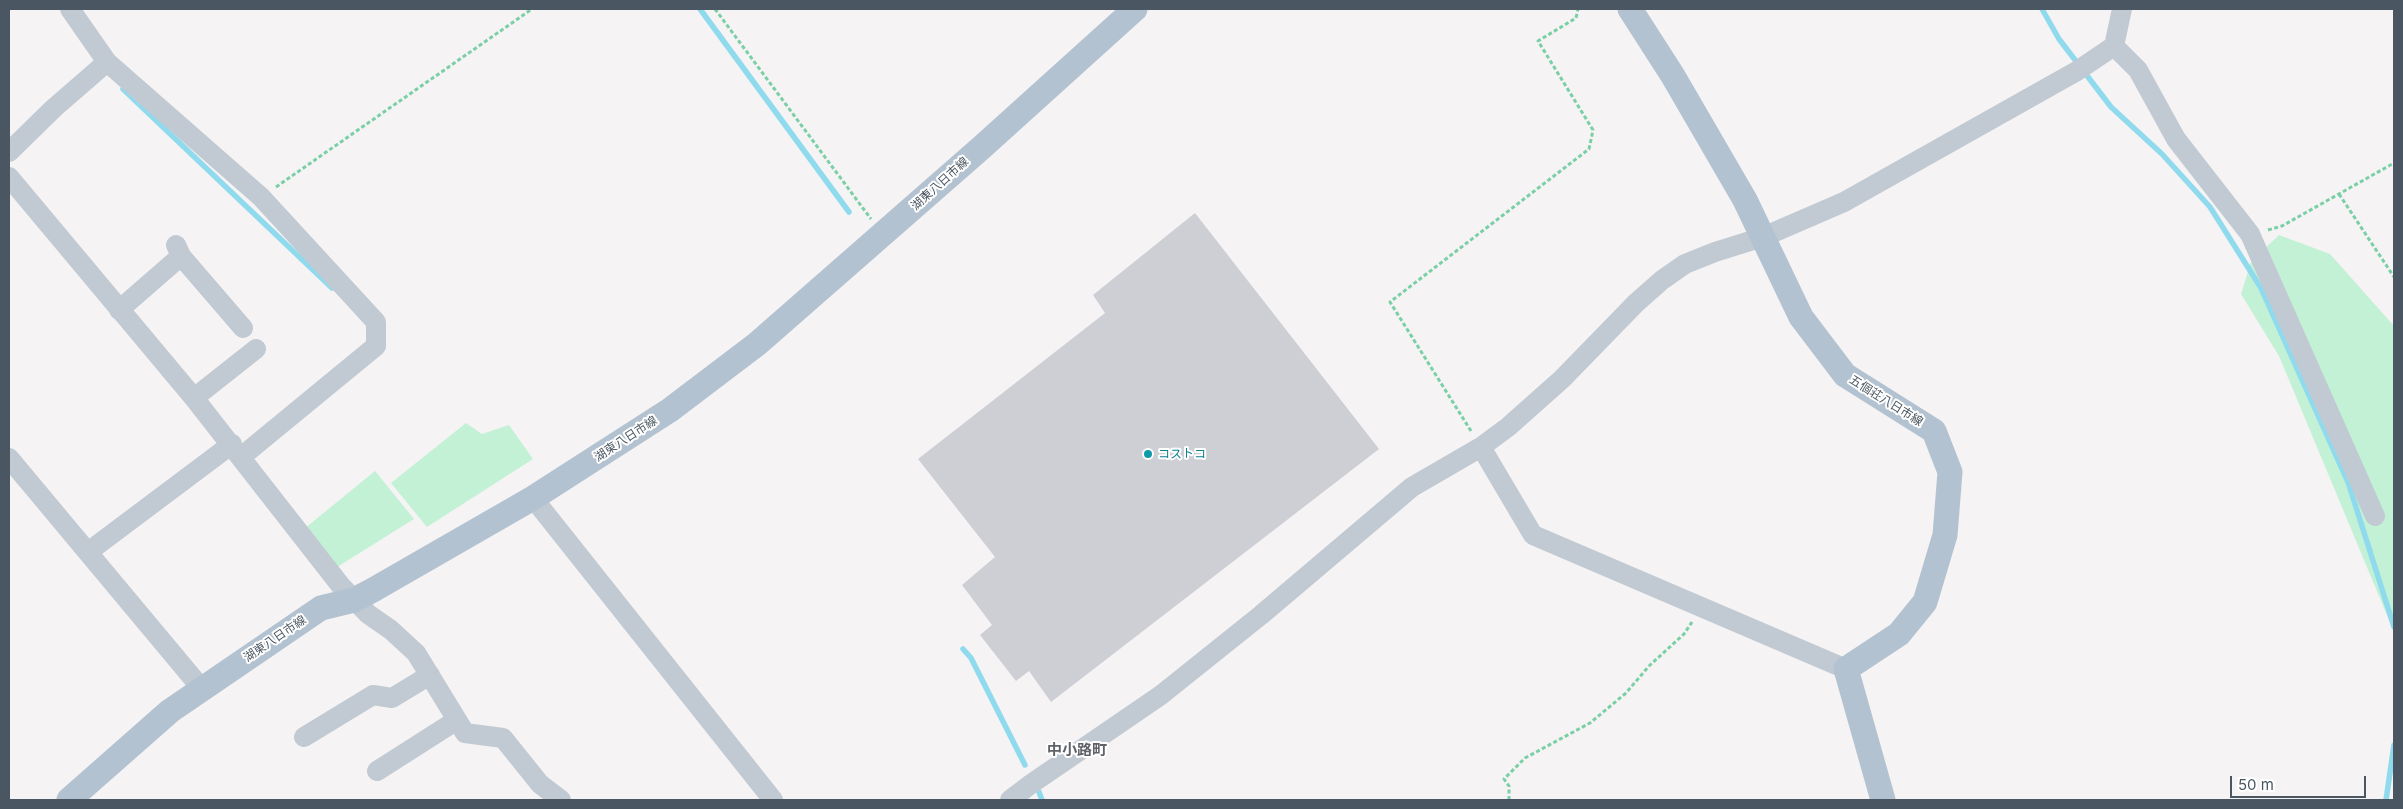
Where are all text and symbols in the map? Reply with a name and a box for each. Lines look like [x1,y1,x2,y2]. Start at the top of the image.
street label: 湖東八日市線 [908,155,972,213]
street label: 五個荘八日市線 [1847,373,1925,429]
street label: 湖東八日市線 [592,413,660,465]
place label: コストコ [1158,447,1206,461]
marker: コストコ [1142,448,1154,460]
street label: 湖東八日市線 [241,613,309,665]
district label: 中小路町 [1047,741,1107,759]
scale bar [2233,766,2369,798]
text: 50 m [2238,775,2274,794]

